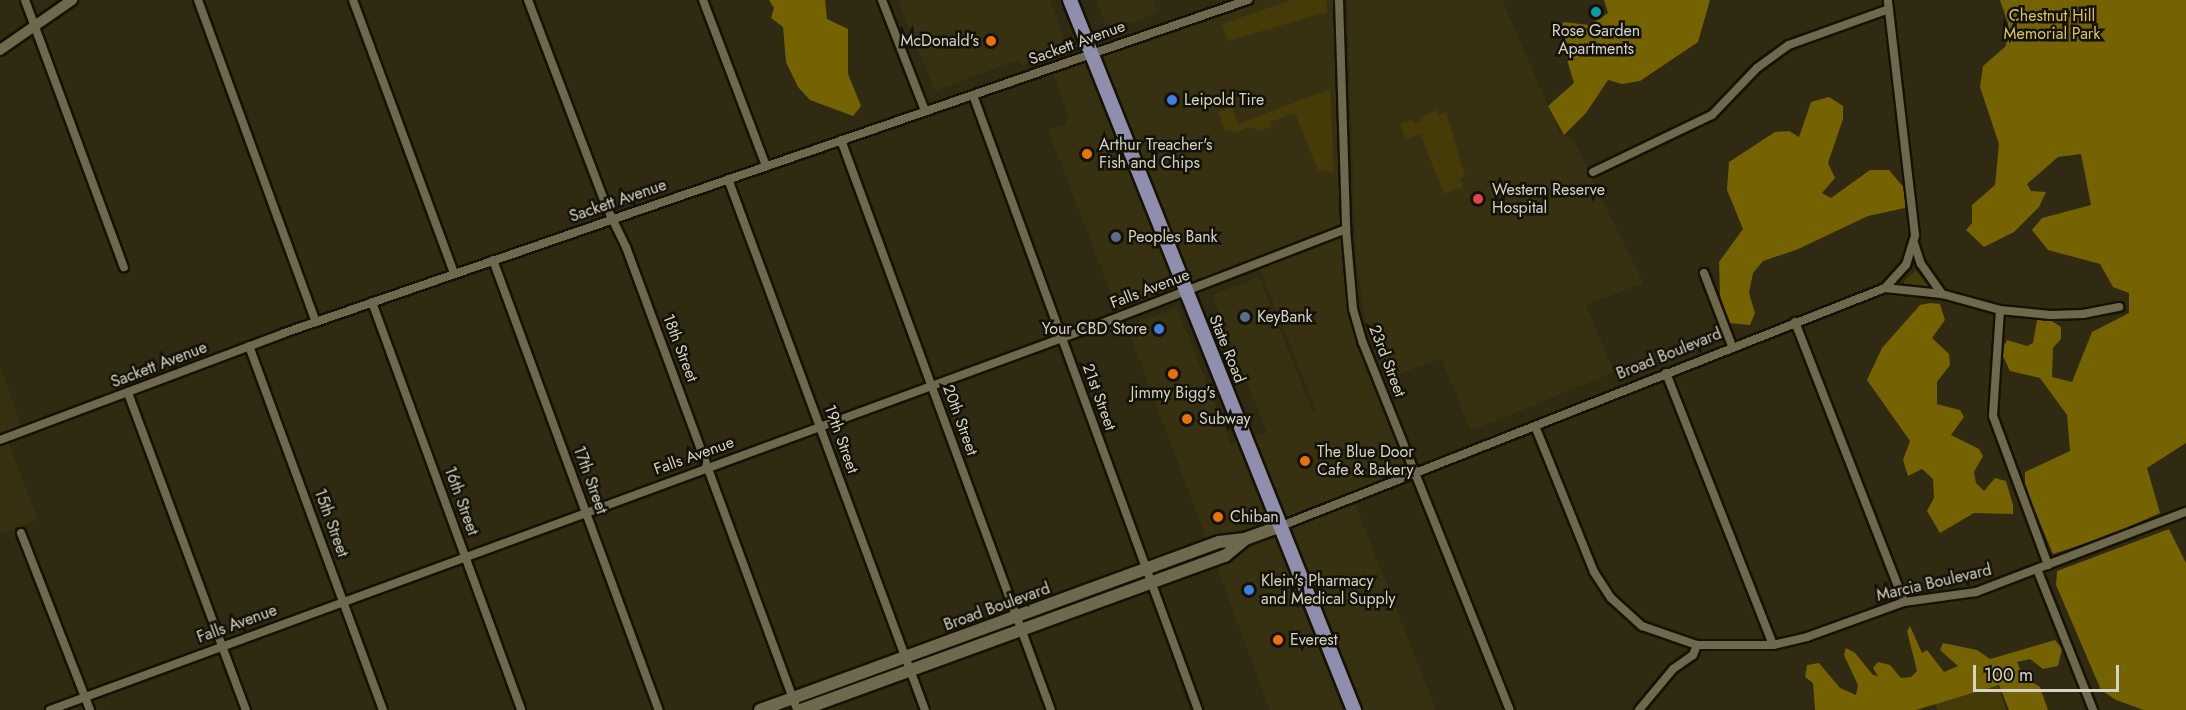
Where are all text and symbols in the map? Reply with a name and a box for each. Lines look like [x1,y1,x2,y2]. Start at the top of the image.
marker: Rose Garden Apartments [1589,5,1603,19]
park label: Chestnut Hill Memorial Park [2004,6,2100,44]
street label: Sackett Avenue [1026,17,1128,69]
place label: Rose Garden Apartments [1552,21,1640,59]
place label: McDonald's [900,31,979,51]
marker: McDonald's [984,34,998,48]
place label: Leipold Tire [1184,90,1264,110]
marker: Leipold Tire [1165,93,1179,107]
place label: Arthur Treacher's Fish and Chips [1099,135,1213,173]
marker: Arthur Treacher's Fish and Chips [1080,147,1094,161]
street label: Sackett Avenue [567,175,669,227]
place label: Western Reserve Hospital [1492,180,1605,218]
marker: Western Reserve Hospital [1469,190,1487,208]
place label: Peoples Bank [1128,227,1218,247]
marker: Peoples Bank [1109,230,1123,244]
street label: Falls Avenue [1108,265,1192,313]
place label: KeyBank [1257,307,1313,327]
marker: KeyBank [1238,310,1252,324]
street label: 18th Street [658,311,702,385]
street label: State Road [1205,312,1249,386]
place label: Your CBD Store [1042,319,1147,339]
marker: Your CBD Store [1152,322,1166,336]
street label: 23rd Street [1365,322,1409,400]
street label: Broad Boulevard [1614,324,1724,384]
street label: Sackett Avenue [108,338,210,392]
street label: 21st Street [1078,361,1120,433]
marker: Jimmy Bigg's [1166,367,1180,381]
street label: 20th Street [938,382,982,458]
place label: Jimmy Bigg's [1131,383,1215,403]
street label: 19th Street [820,402,862,476]
place label: Subway [1199,409,1251,429]
marker: Subway [1180,412,1194,426]
street label: Falls Avenue [651,433,737,479]
place label: The Blue Door Cafe & Bakery [1317,442,1414,480]
street label: 17th Street [569,443,611,517]
marker: The Blue Door Cafe & Bakery [1298,454,1312,468]
street label: 16th Street [440,464,482,538]
street label: 15th Street [310,486,352,560]
place label: Chiban [1230,507,1279,527]
marker: Chiban [1211,510,1225,524]
street label: Marcia Boulevard [1875,560,1993,606]
place label: Klein's Pharmacy and Medical Supply [1261,571,1395,609]
street label: Broad Boulevard [941,579,1053,635]
marker: Klein's Pharmacy and Medical Supply [1242,583,1256,597]
street label: Falls Avenue [194,601,280,647]
place label: Everest [1290,630,1338,650]
marker: Everest [1271,633,1285,647]
scale bar [1976,653,2122,691]
text: 100 m [1984,662,2033,688]

